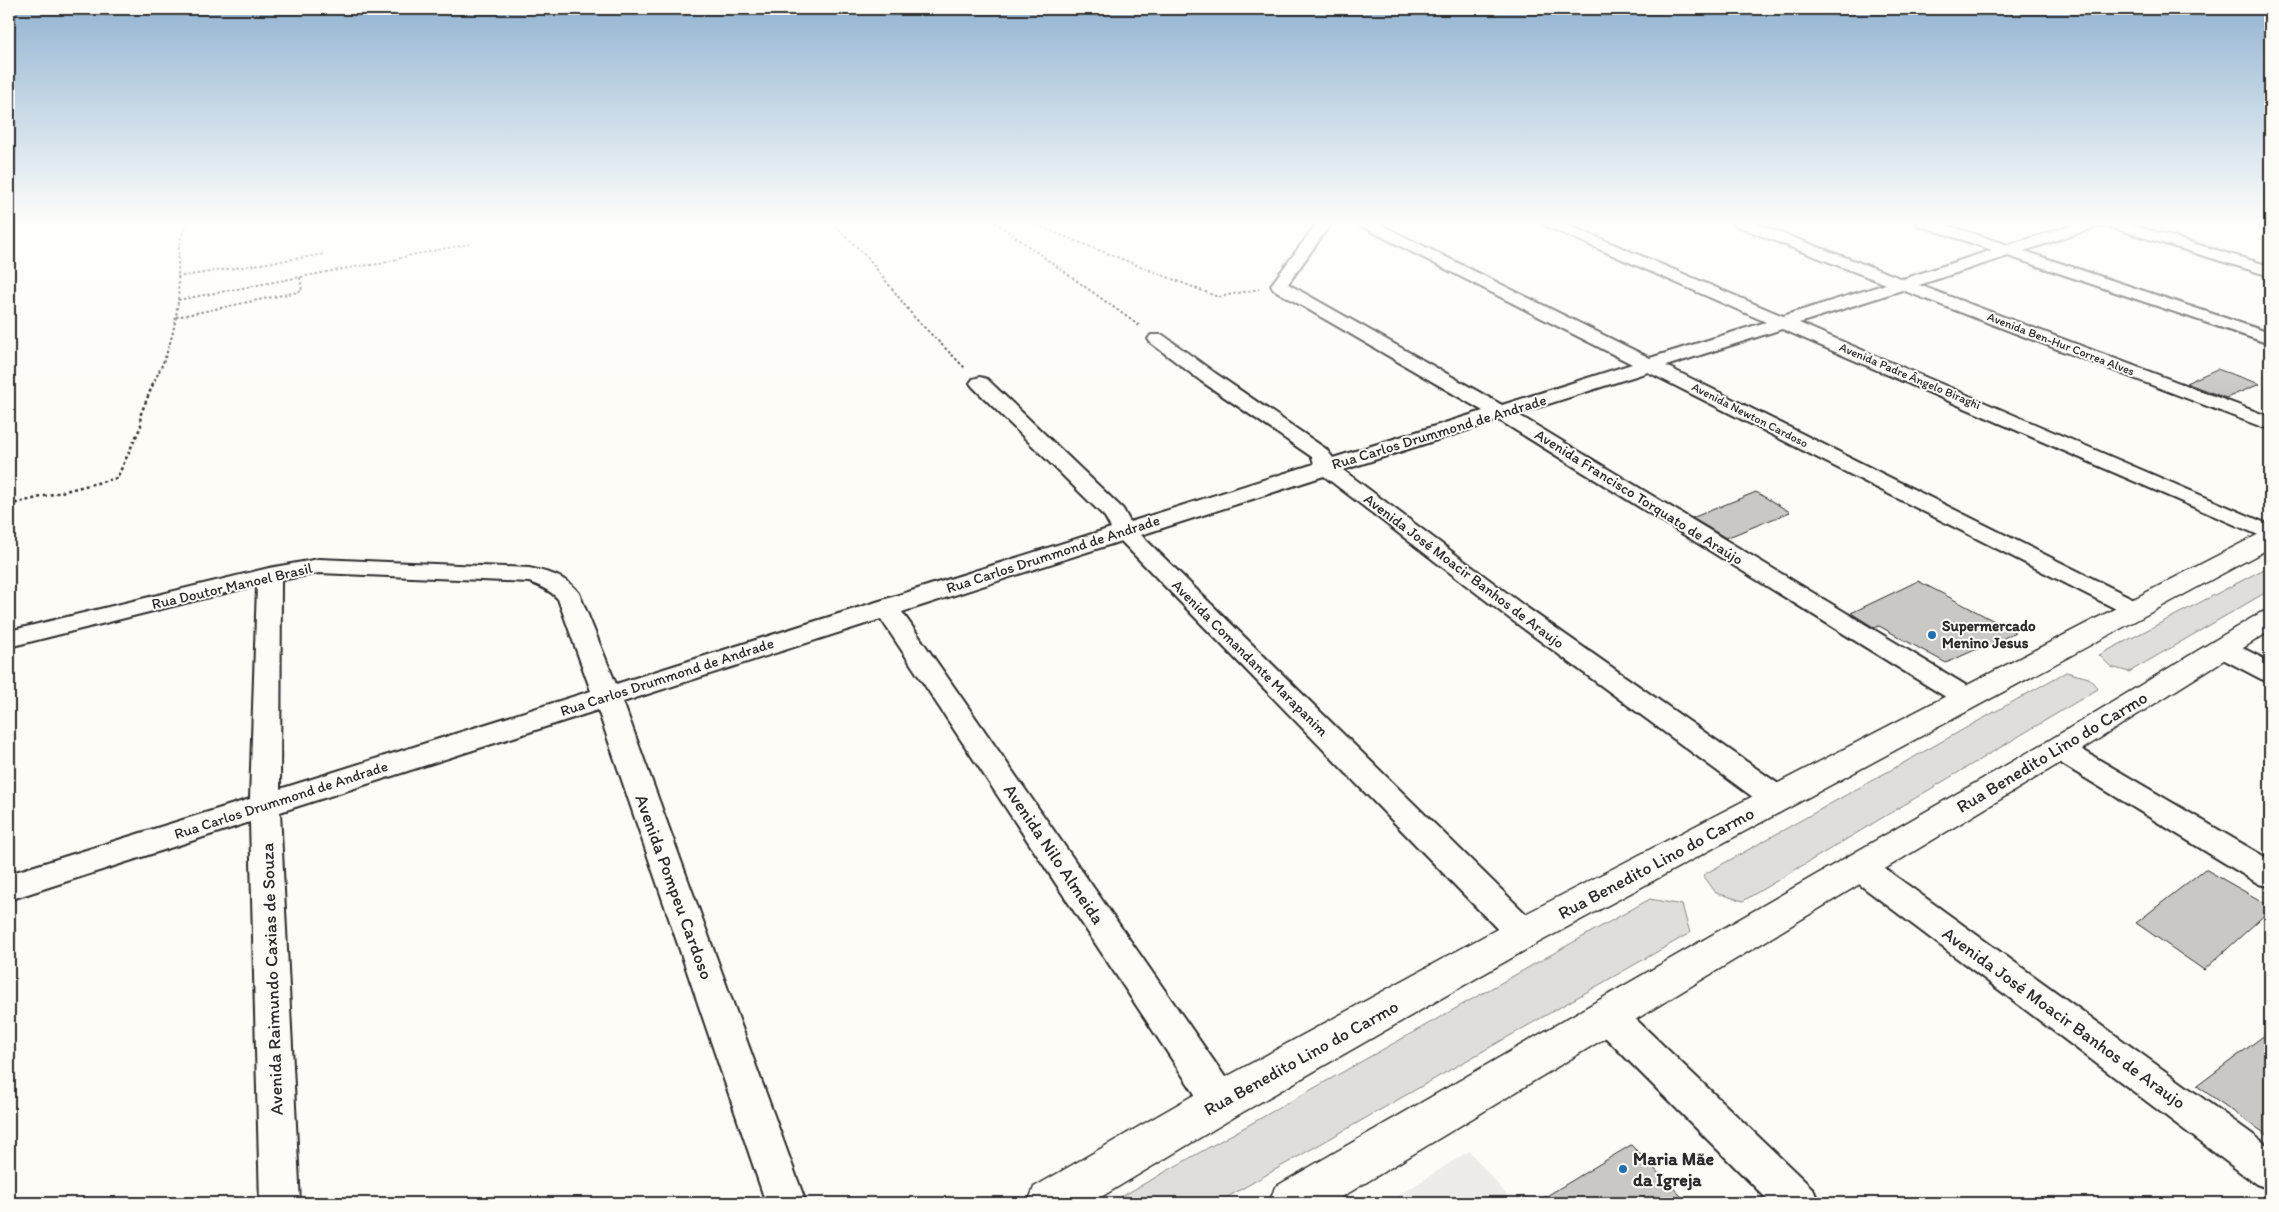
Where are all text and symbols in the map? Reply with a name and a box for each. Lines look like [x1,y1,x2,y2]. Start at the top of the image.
street label: Avenida Ben-Hur Correa Alves [1986,309,2136,379]
street label: Avenida Padre Ângelo Biraghi [1837,340,1983,412]
street label: Avenida Newton Cardoso [1690,380,1810,450]
street label: Rua Carlos Drummond de Andrade [1330,391,1548,473]
street label: Avenida Francisco Torquato de Araújo [1532,425,1746,569]
street label: Avenida José Moacir Banhos de Araujo [1360,490,1568,652]
street label: Rua Carlos Drummond de Andrade [944,511,1162,597]
street label: Rua Doutor Manoel Brasil [150,559,315,613]
street label: Avenida Comandante Marapanim [1168,576,1332,740]
place label: Supermercado Menino Jesus [1942,617,2036,652]
marker: Supermercado Menino Jesus [1926,629,1938,641]
street label: Rua Carlos Drummond de Andrade [558,634,776,720]
street label: Rua Benedito Lino do Carmo [1952,686,2152,818]
street label: Rua Carlos Drummond de Andrade [172,757,390,843]
street label: Avenida Nilo Almeida [999,780,1109,928]
street label: Avenida Pompeu Cardoso [630,791,718,983]
street label: Rua Benedito Lino do Carmo [1554,802,1758,924]
street label: Avenida Raimundo Caxias de Souza [256,842,288,1116]
street label: Avenida José Moacir Banhos de Araujo [1938,922,2190,1114]
street label: Rua Benedito Lino do Carmo [1200,995,1402,1121]
place label: Maria Mãe da Igreja [1633,1148,1715,1191]
marker: Maria Mãe da Igreja [1617,1163,1629,1175]

